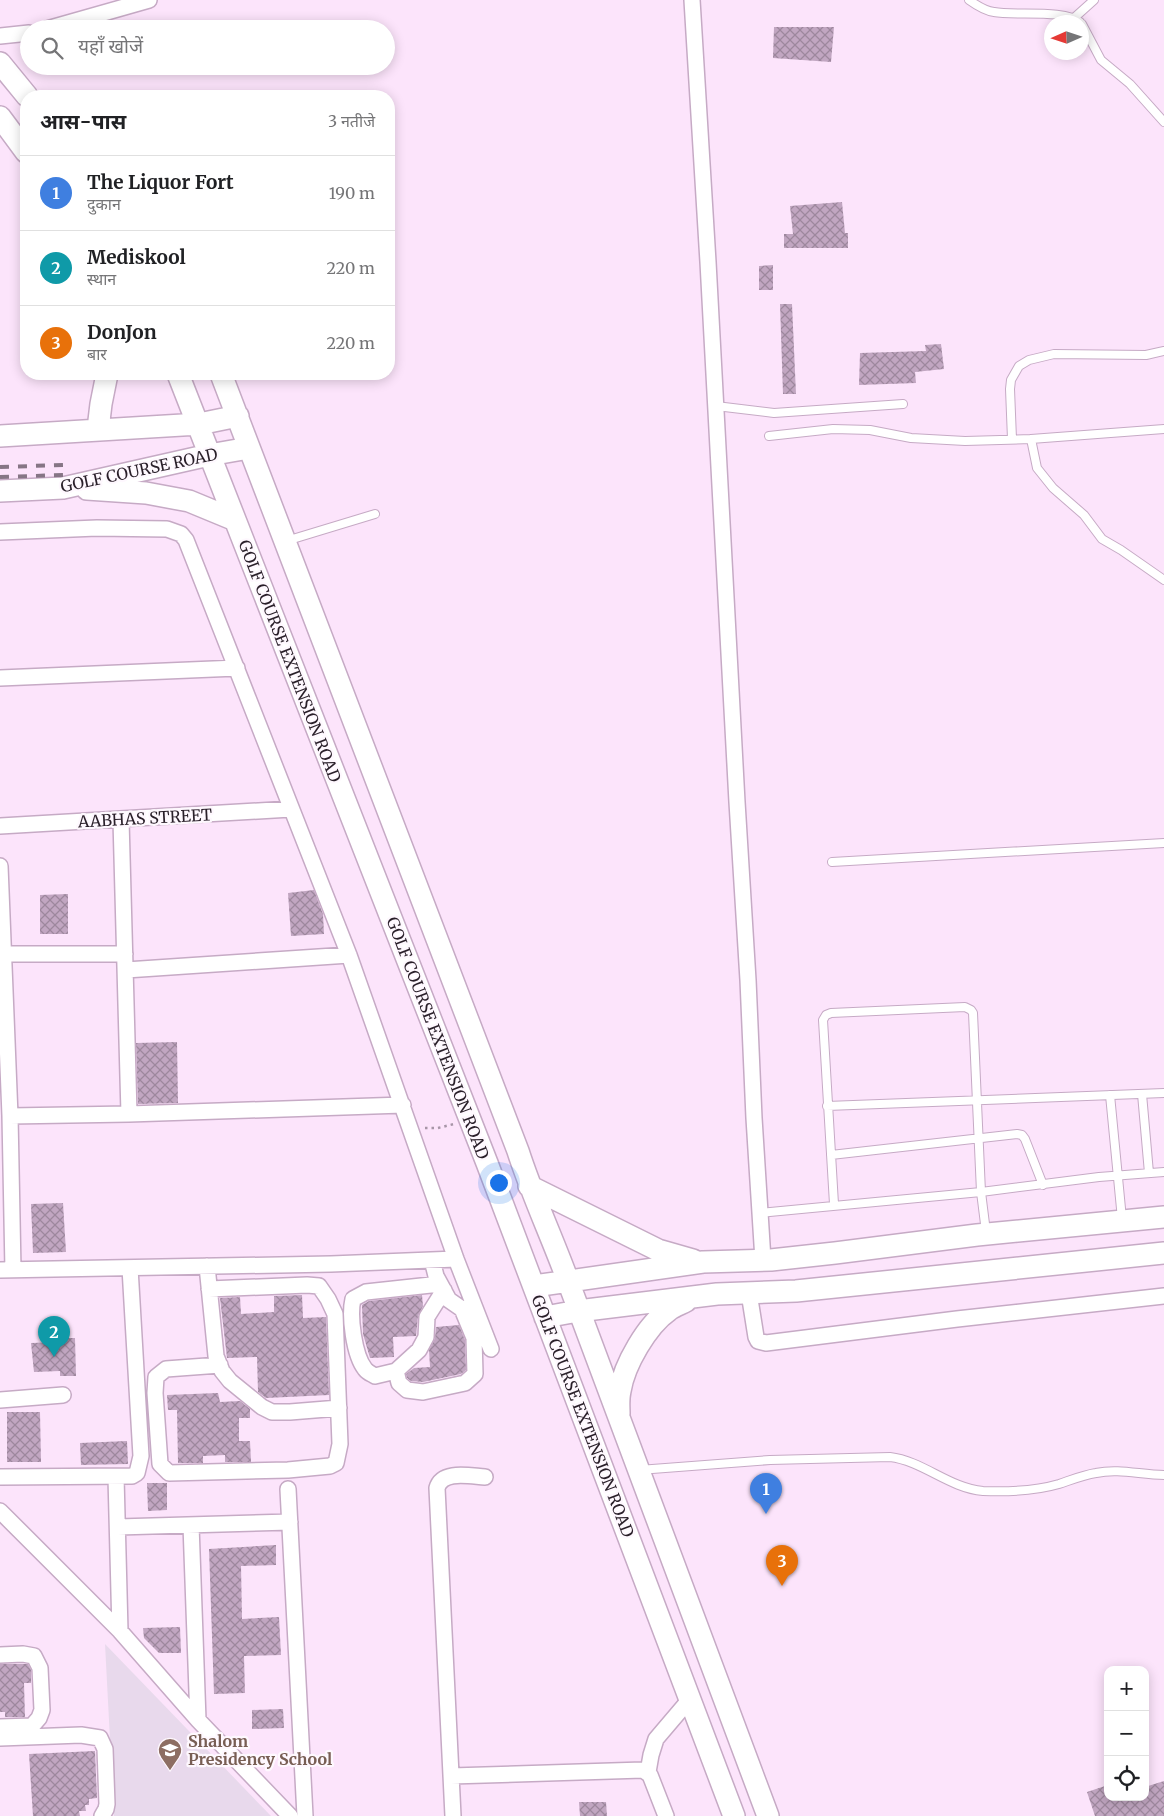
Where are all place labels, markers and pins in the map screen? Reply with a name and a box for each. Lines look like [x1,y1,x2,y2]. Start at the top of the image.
pin: 2 [38,1316,70,1357]
pin: 1 [750,1473,782,1514]
pin: 3 [766,1545,798,1586]
place label: Shalom Presidency School [188,1731,332,1769]
school or university icon: Shalom Presidency School [157,1737,183,1771]

